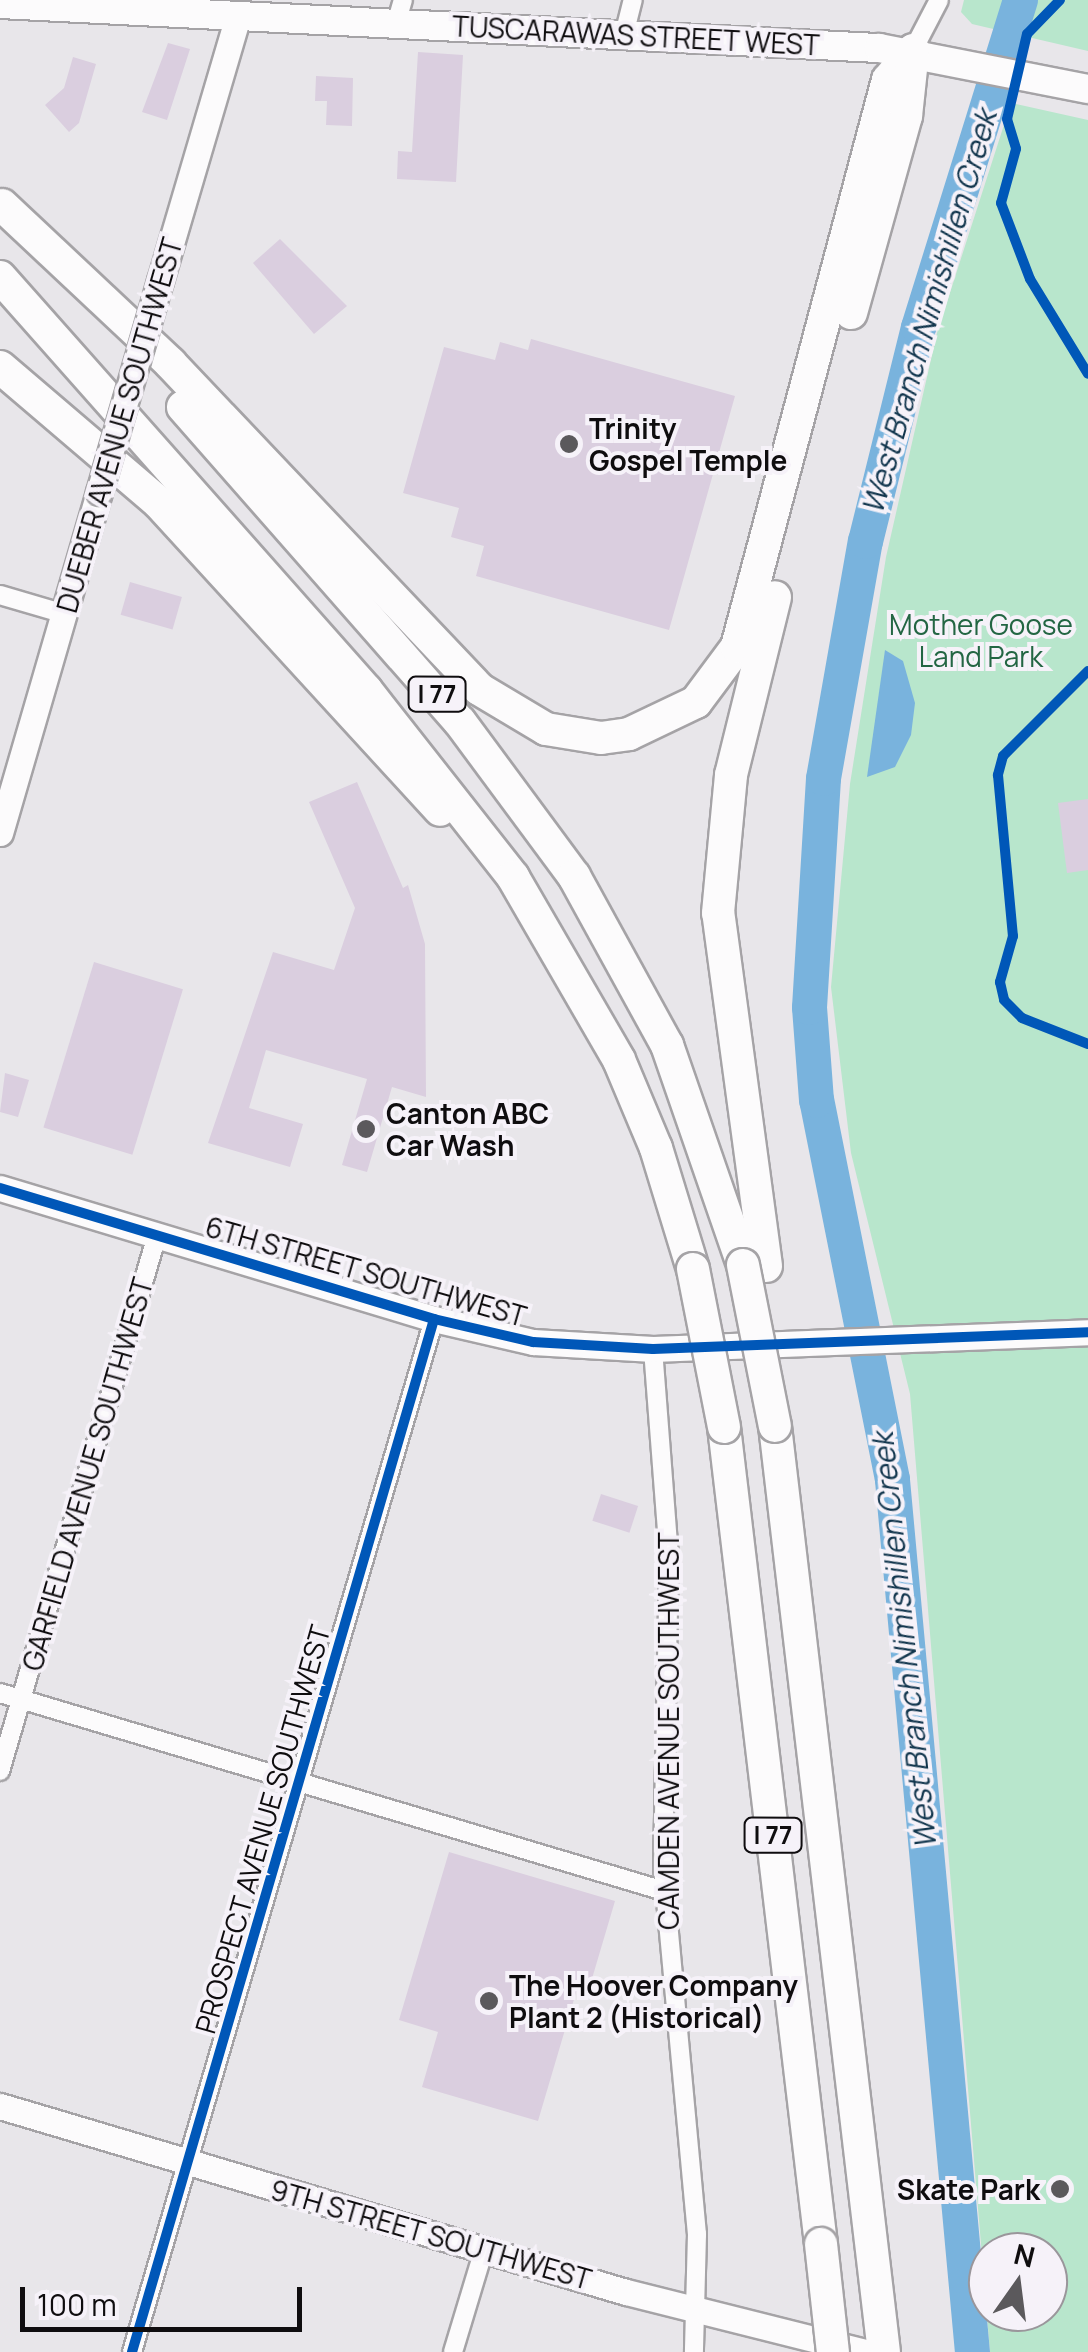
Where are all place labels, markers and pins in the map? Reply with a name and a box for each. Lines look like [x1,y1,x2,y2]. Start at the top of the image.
place label: Trinity Gospel Temple [589,411,787,477]
marker: Trinity Gospel Temple [558,433,580,455]
place label: Canton ABC Car Wash [386,1096,549,1162]
marker: Canton ABC Car Wash [355,1118,377,1140]
place label: The Hoover Company Plant 2 (Historical) [509,1968,798,2034]
marker: The Hoover Company Plant 2 (Historical) [478,1990,500,2012]
place label: Skate Park [897,2172,1040,2206]
marker: Skate Park [1049,2178,1071,2200]

